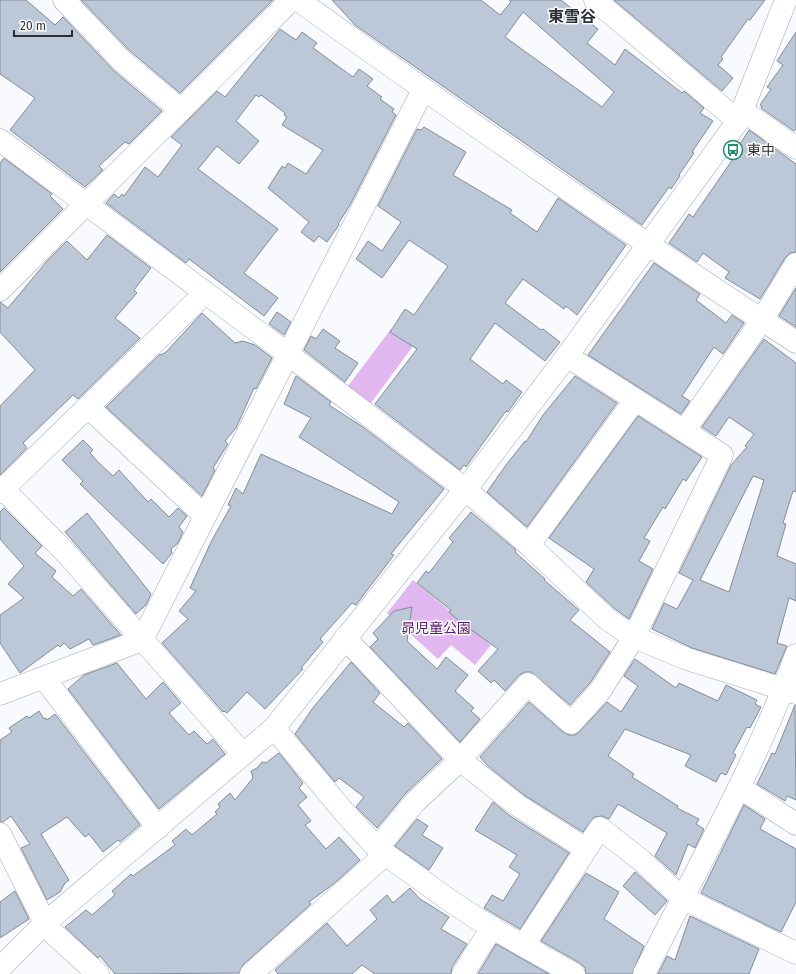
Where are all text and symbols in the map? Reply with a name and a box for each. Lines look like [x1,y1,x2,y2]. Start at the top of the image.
district label: 東雪谷 [548,7,596,26]
scale bar [14,12,72,38]
text: 20 m [20,19,46,33]
bus stop icon: 東中 [722,139,744,161]
place label: 東中 [747,142,775,159]
park label: 昴児童公園 [401,620,471,637]

